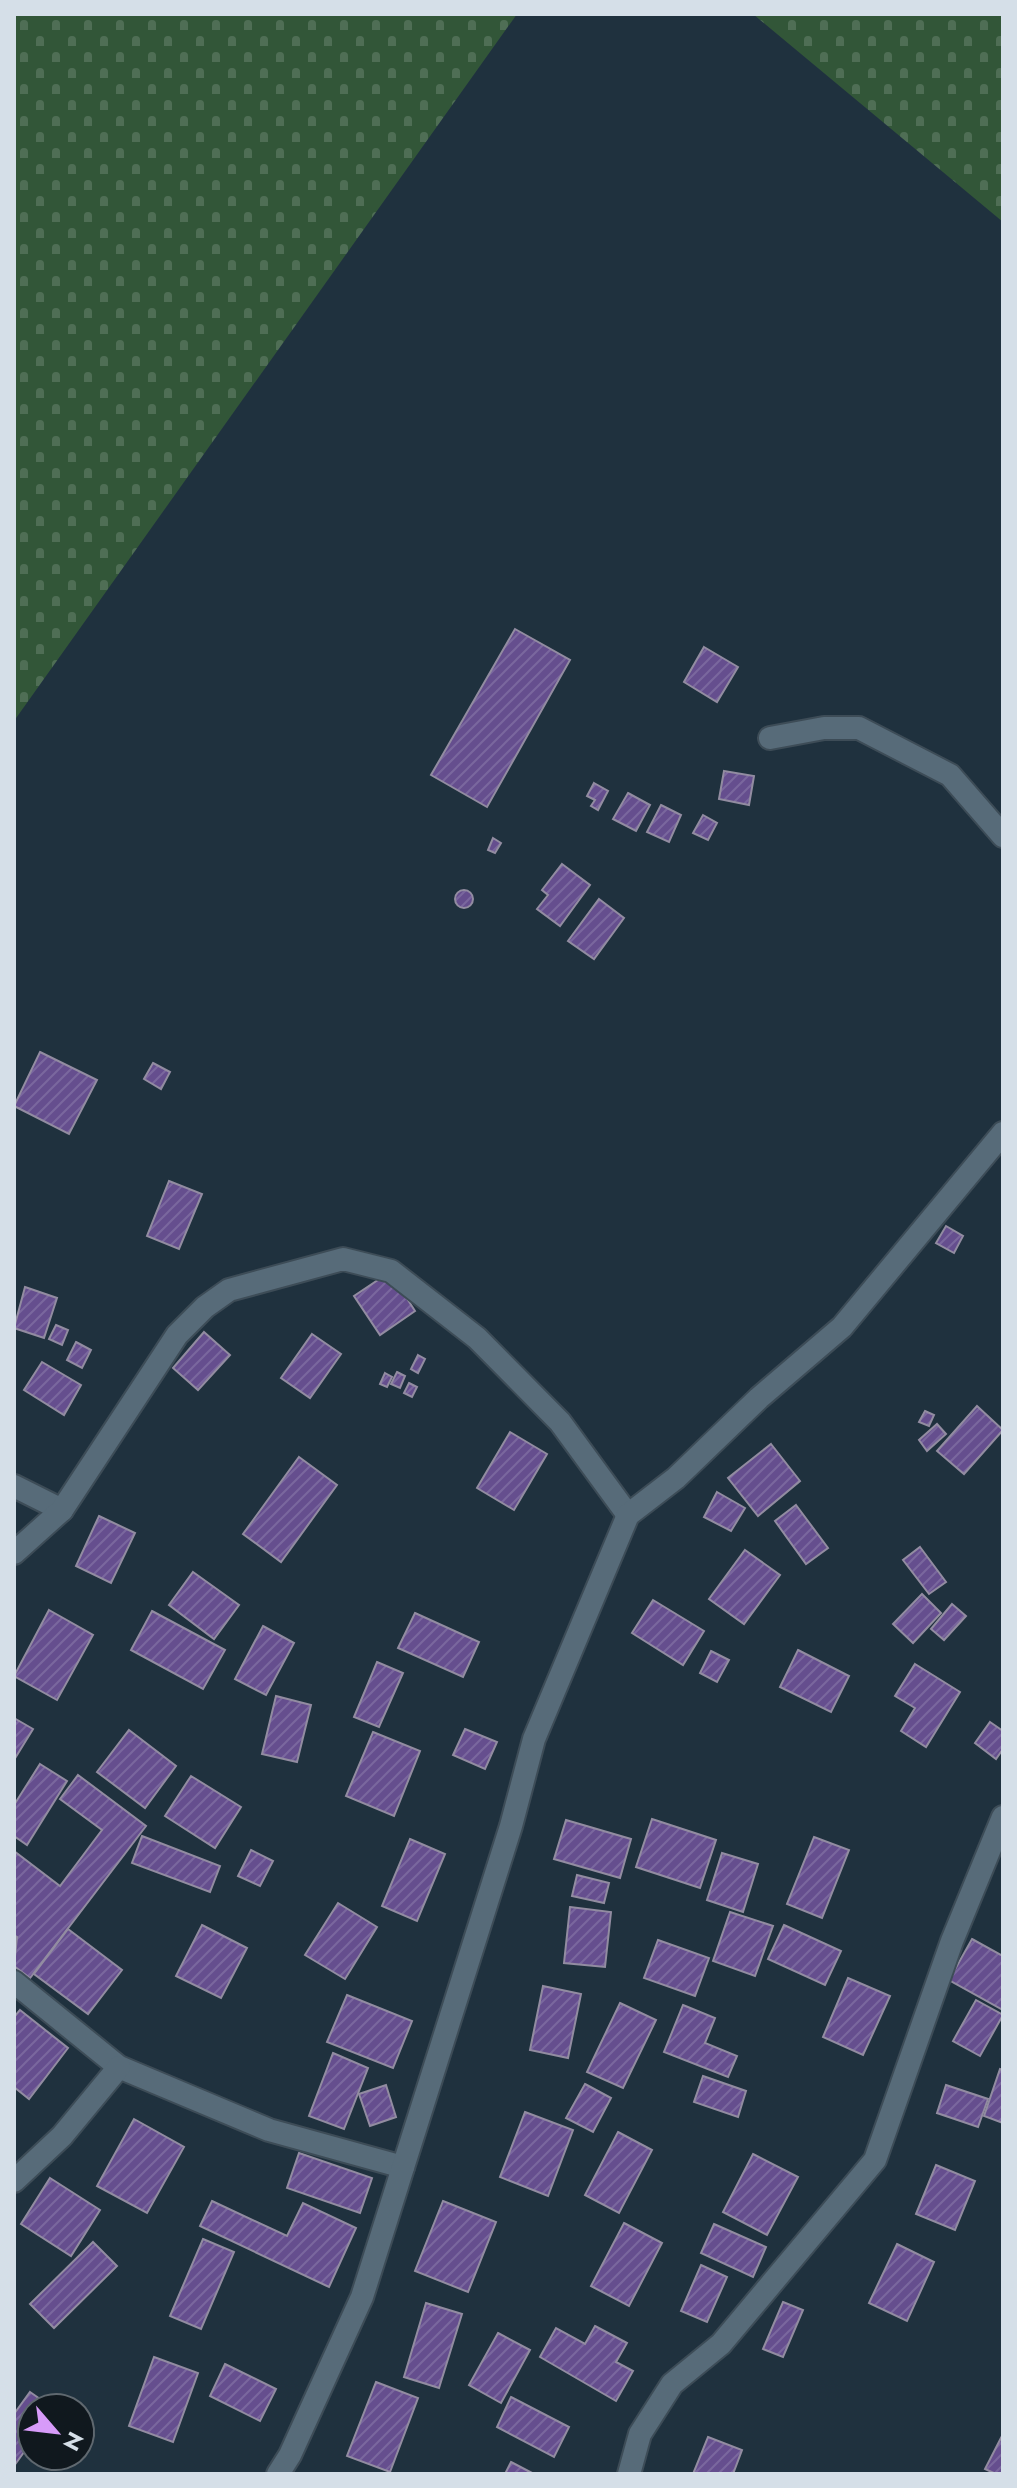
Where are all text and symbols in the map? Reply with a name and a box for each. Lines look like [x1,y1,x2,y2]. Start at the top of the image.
north arrow [16,2392,96,2472]
text: N [55,2426,92,2457]

